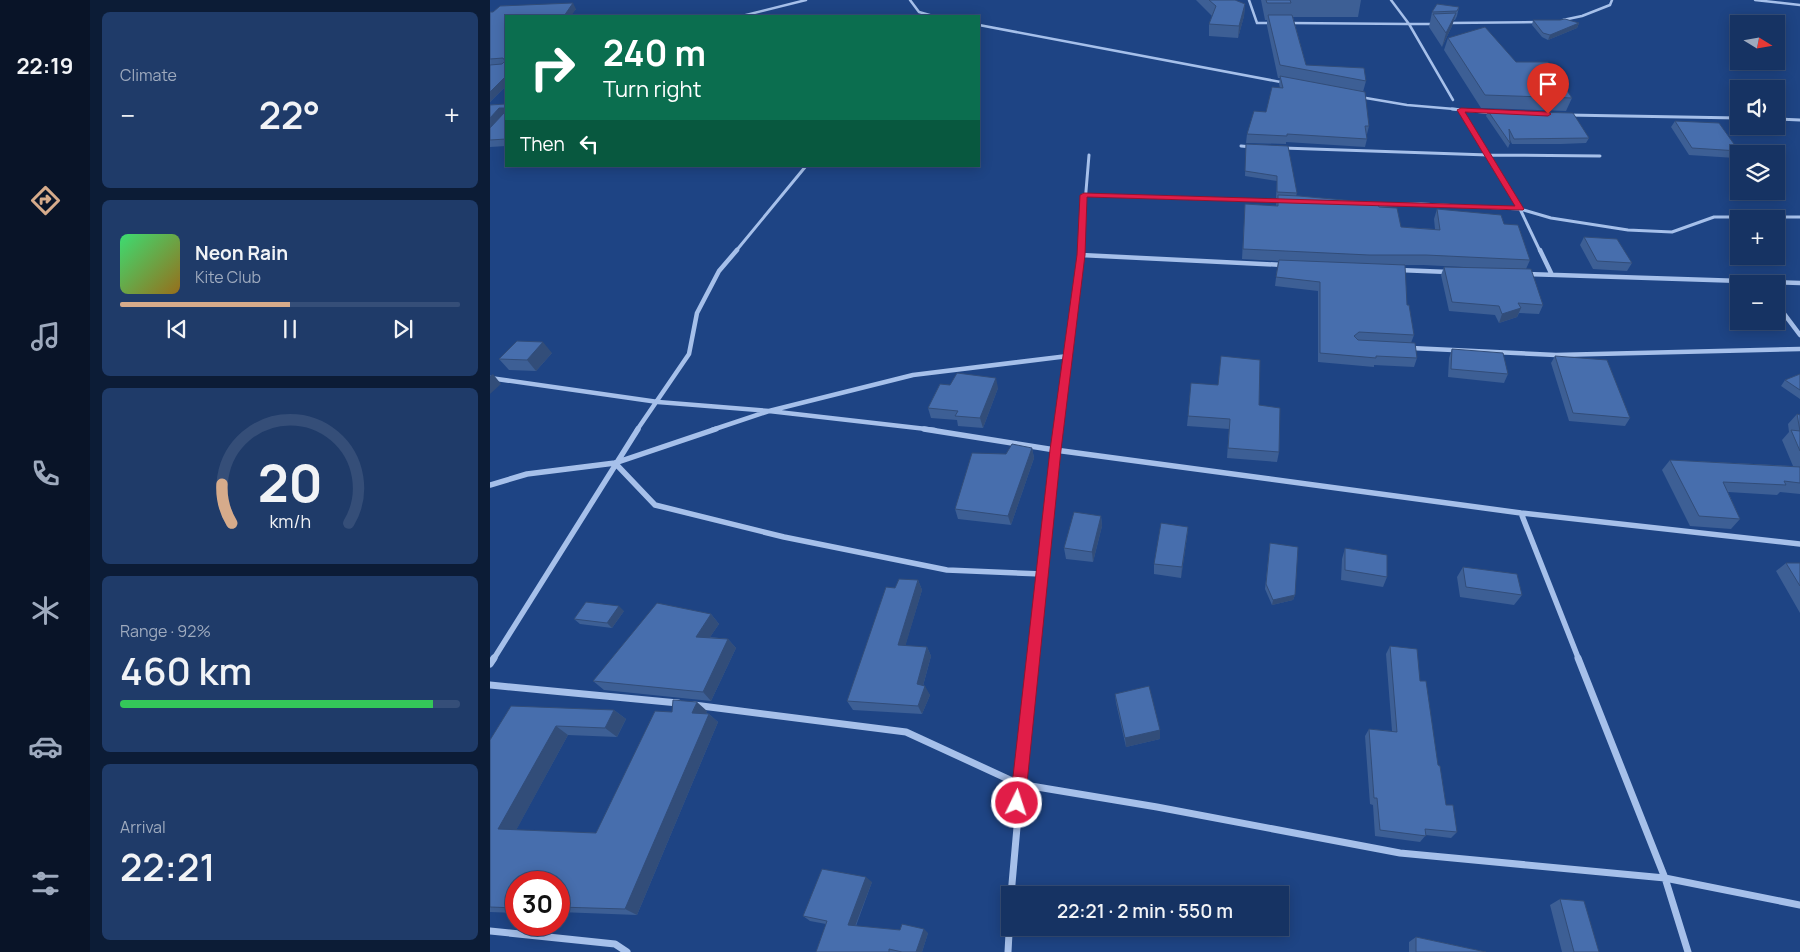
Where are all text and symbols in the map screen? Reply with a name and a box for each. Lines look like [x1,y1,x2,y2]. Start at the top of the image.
north arrow [1730,15,1785,70]
map controls [1730,15,1785,330]
text: 240 m [603,29,706,77]
icon: right [520,35,585,100]
text: 22:19 [16,51,74,81]
pin [1527,63,1569,114]
text: Climate [120,64,177,86]
icon: arrive [1534,70,1562,98]
text: Turn right [603,74,701,104]
button: sound [1730,80,1785,135]
text: 22° [259,88,320,140]
text: − [120,96,135,134]
text: + [444,96,460,134]
icon: left [575,130,603,158]
text: Then [520,131,565,157]
button: layers [1730,145,1785,200]
icon: directions [28,183,63,218]
button: + [1730,210,1785,265]
text: Neon Rain [195,240,288,266]
text: Kite Club [195,266,261,288]
button: − [1730,275,1785,330]
icon: previous [163,315,191,343]
icon: pause [276,315,304,343]
icon: next [389,315,417,343]
icon: music [28,319,63,354]
text: 20 [257,447,323,518]
icon: phone [28,456,63,491]
text: km/h [269,509,311,533]
icon: climate [28,593,63,628]
text: Range · 92% [120,620,211,642]
text: 460 km [120,644,252,696]
icon: car [28,729,63,764]
position arrow [990,776,1042,828]
text: Arrival [120,816,166,838]
text: 22:21 [120,840,215,892]
icon: filters [28,866,63,901]
speed limit sign: 30 [505,871,570,936]
text: 22:21 · 2 min · 550 m [1057,898,1233,924]

